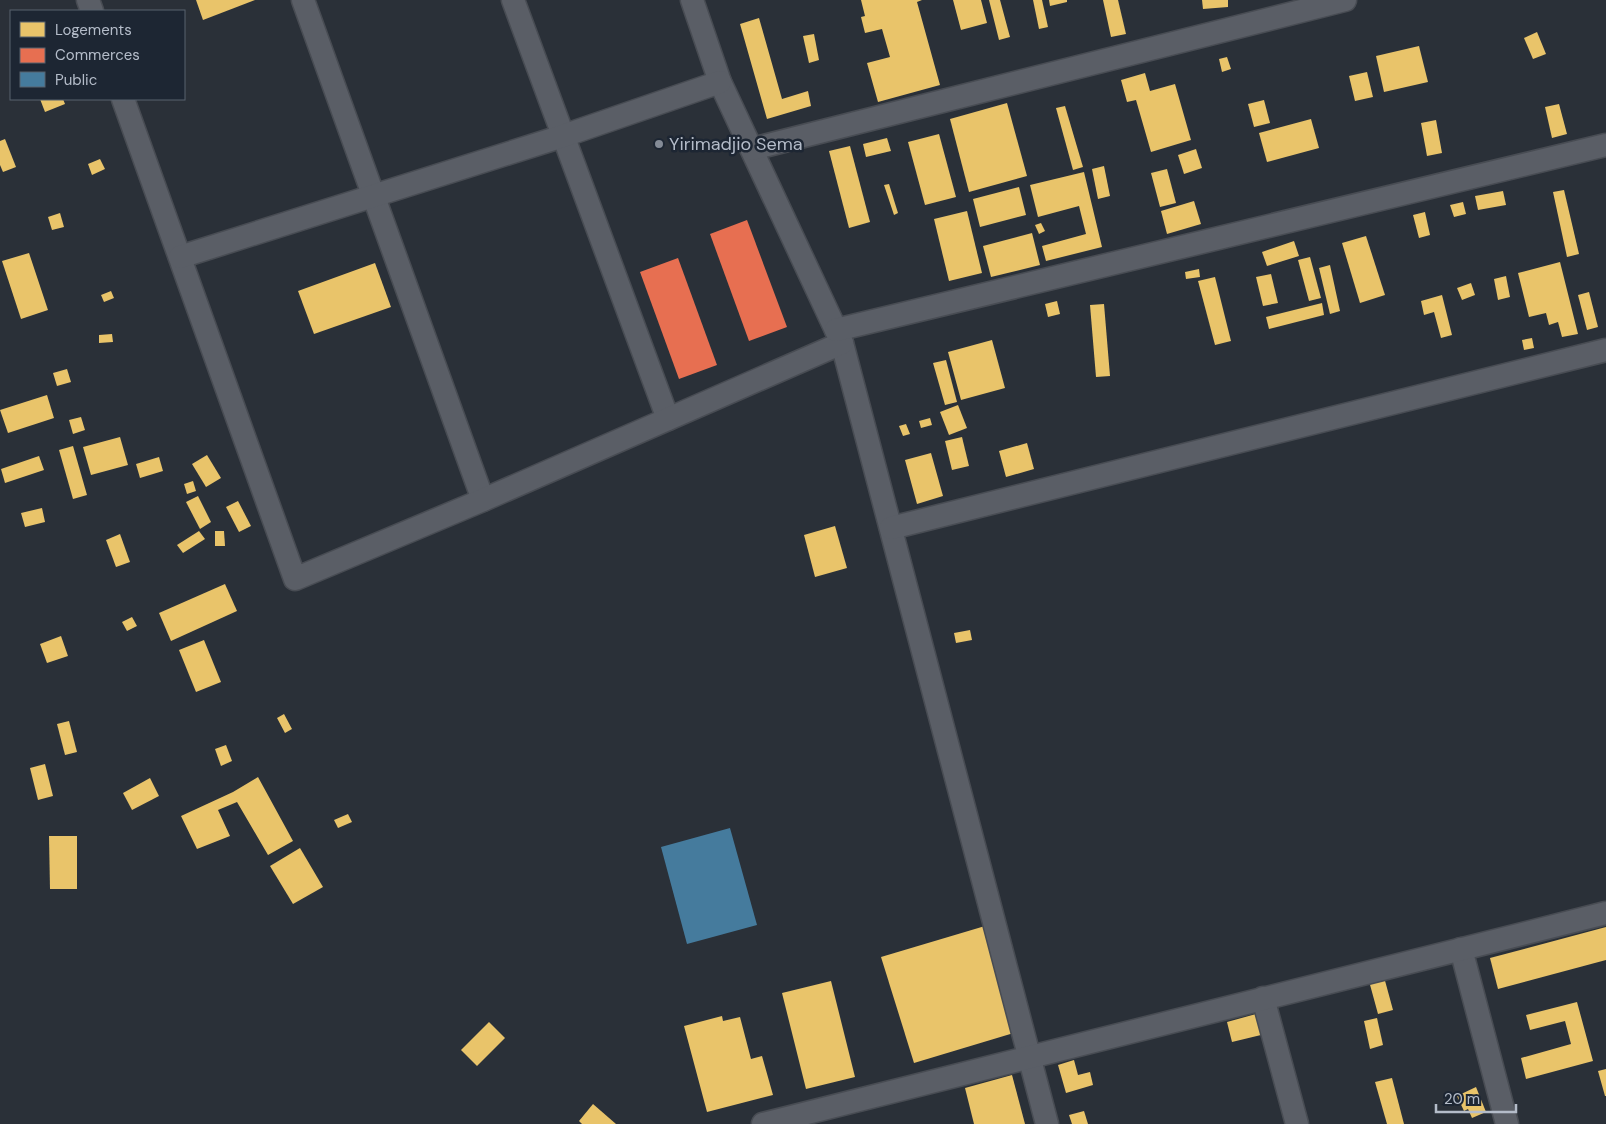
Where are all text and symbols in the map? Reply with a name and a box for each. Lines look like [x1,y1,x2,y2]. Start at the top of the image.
legend [10,10,185,100]
text: Logements [55,20,132,40]
text: Commerces [55,45,140,65]
text: Public [55,70,97,90]
place label: Yirimadjio Sema [669,132,803,156]
marker: Yirimadjio Sema [653,138,665,150]
scale bar [1436,1082,1516,1114]
text: 20 m [1444,1089,1480,1109]

